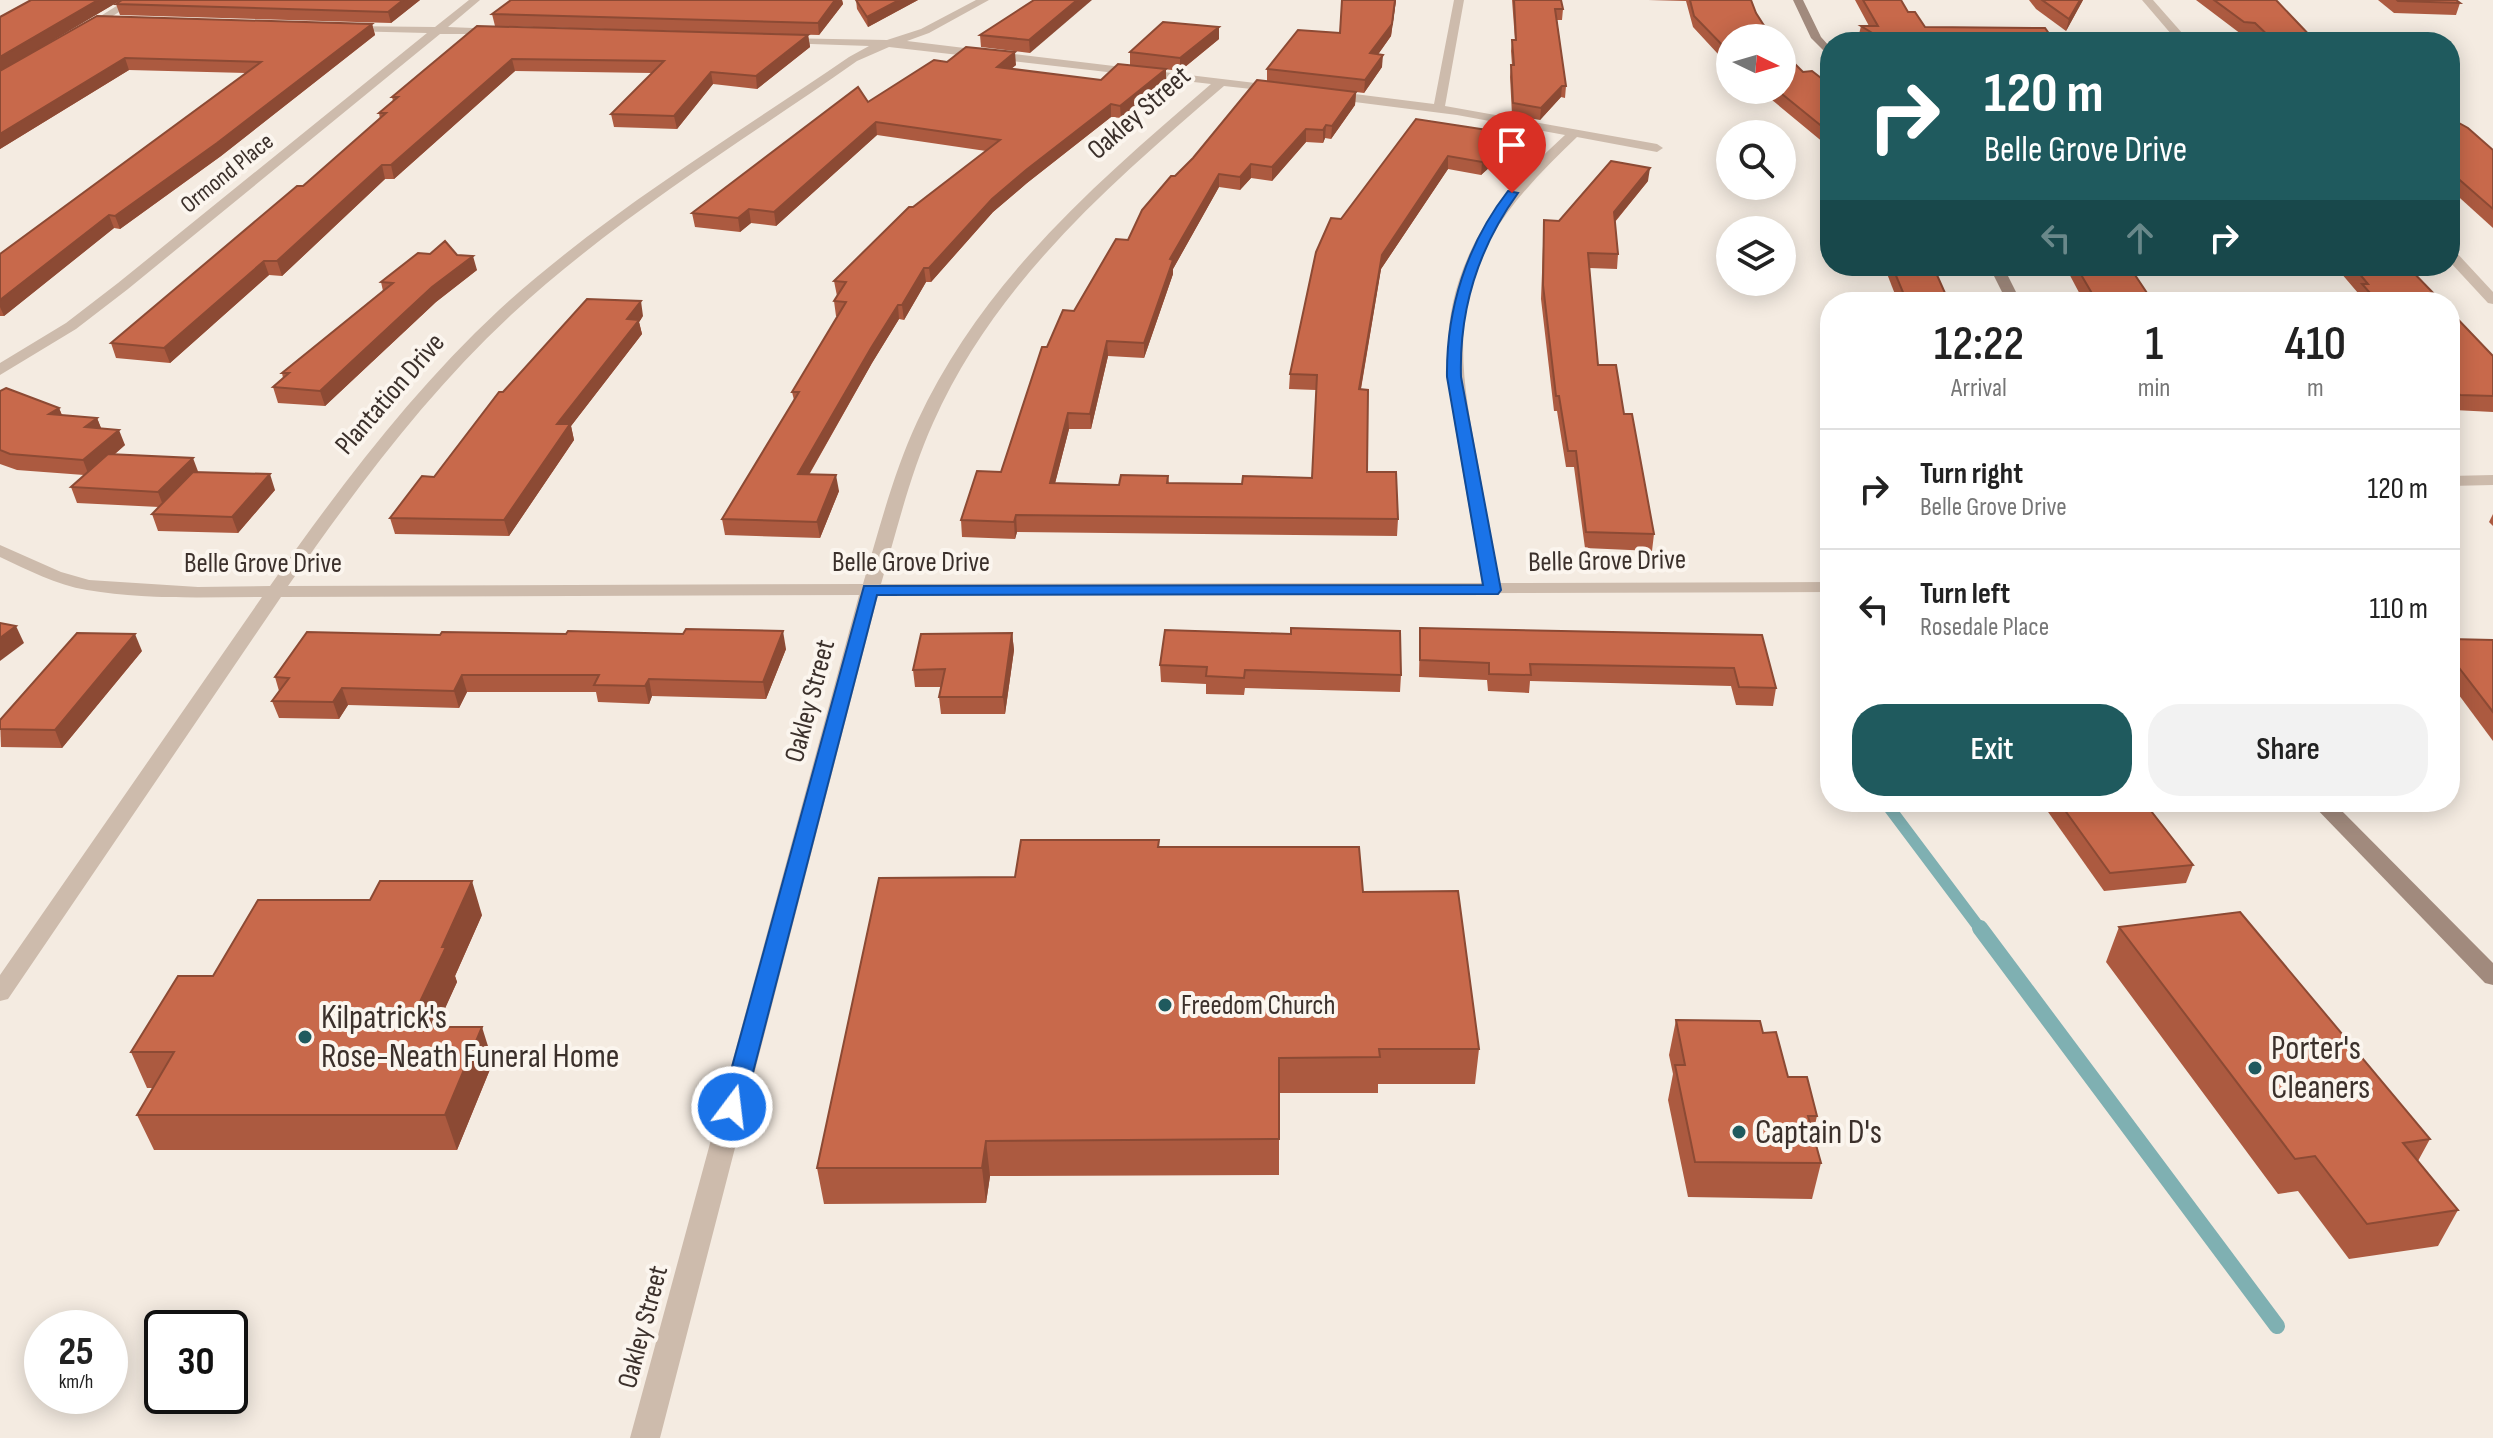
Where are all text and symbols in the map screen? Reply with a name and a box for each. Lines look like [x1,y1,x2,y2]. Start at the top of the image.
north arrow [1716,24,1796,104]
map controls [1716,24,1796,296]
street label: Oakley Street [1081,59,1197,167]
text: 120 m [1984,61,2104,128]
icon: right [1852,64,1956,168]
pin [1478,111,1546,193]
button: search [1716,120,1796,200]
icon: arrive [1490,123,1534,167]
street label: Ormond Place [175,127,279,219]
text: Belle Grove Drive [1984,129,2187,172]
button: layers [1716,216,1796,296]
icon: left [2034,216,2078,260]
icon: ahead [2118,216,2162,260]
icon: right [2202,216,2246,260]
text: 12:22 [1934,316,2024,373]
text: 1 [2145,316,2163,373]
text: 410 [2284,316,2346,373]
street label: Plantation Drive [328,327,452,461]
text: Arrival [1951,373,2007,404]
text: min [2138,373,2171,404]
text: m [2307,373,2324,404]
text: Turn right [1920,456,2023,492]
icon: right [1852,467,1896,511]
text: 120 m [2367,471,2428,507]
text: Belle Grove Drive [1920,492,2067,523]
street label: Belle Grove Drive [1528,543,1686,579]
street label: Belle Grove Drive [832,546,990,579]
street label: Belle Grove Drive [184,547,342,580]
text: Turn left [1920,576,2010,612]
icon: left [1852,587,1896,631]
text: 110 m [2370,591,2428,627]
text: Rosedale Place [1920,612,2049,643]
street label: Oakley Street [778,636,842,766]
button: Exit [1852,704,2132,796]
button: Share [2148,704,2428,796]
place label: Freedom Church [1181,989,1335,1022]
marker: Freedom Church [1156,996,1174,1014]
place label: Kilpatrick's Rose-Neath Funeral Home [321,997,619,1077]
marker: Kilpatrick's Rose-Neath Funeral Home [296,1028,314,1046]
place label: Porter's Cleaners [2271,1028,2370,1108]
marker: Porter's Cleaners [2246,1059,2264,1077]
position arrow [690,1065,774,1149]
place label: Captain D's [1755,1112,1882,1153]
marker: Captain D's [1730,1123,1748,1141]
street label: Oakley Street [611,1262,675,1392]
speed limit sign: 30 [144,1310,248,1414]
text: 25 [58,1328,94,1376]
text: km/h [59,1370,93,1394]

